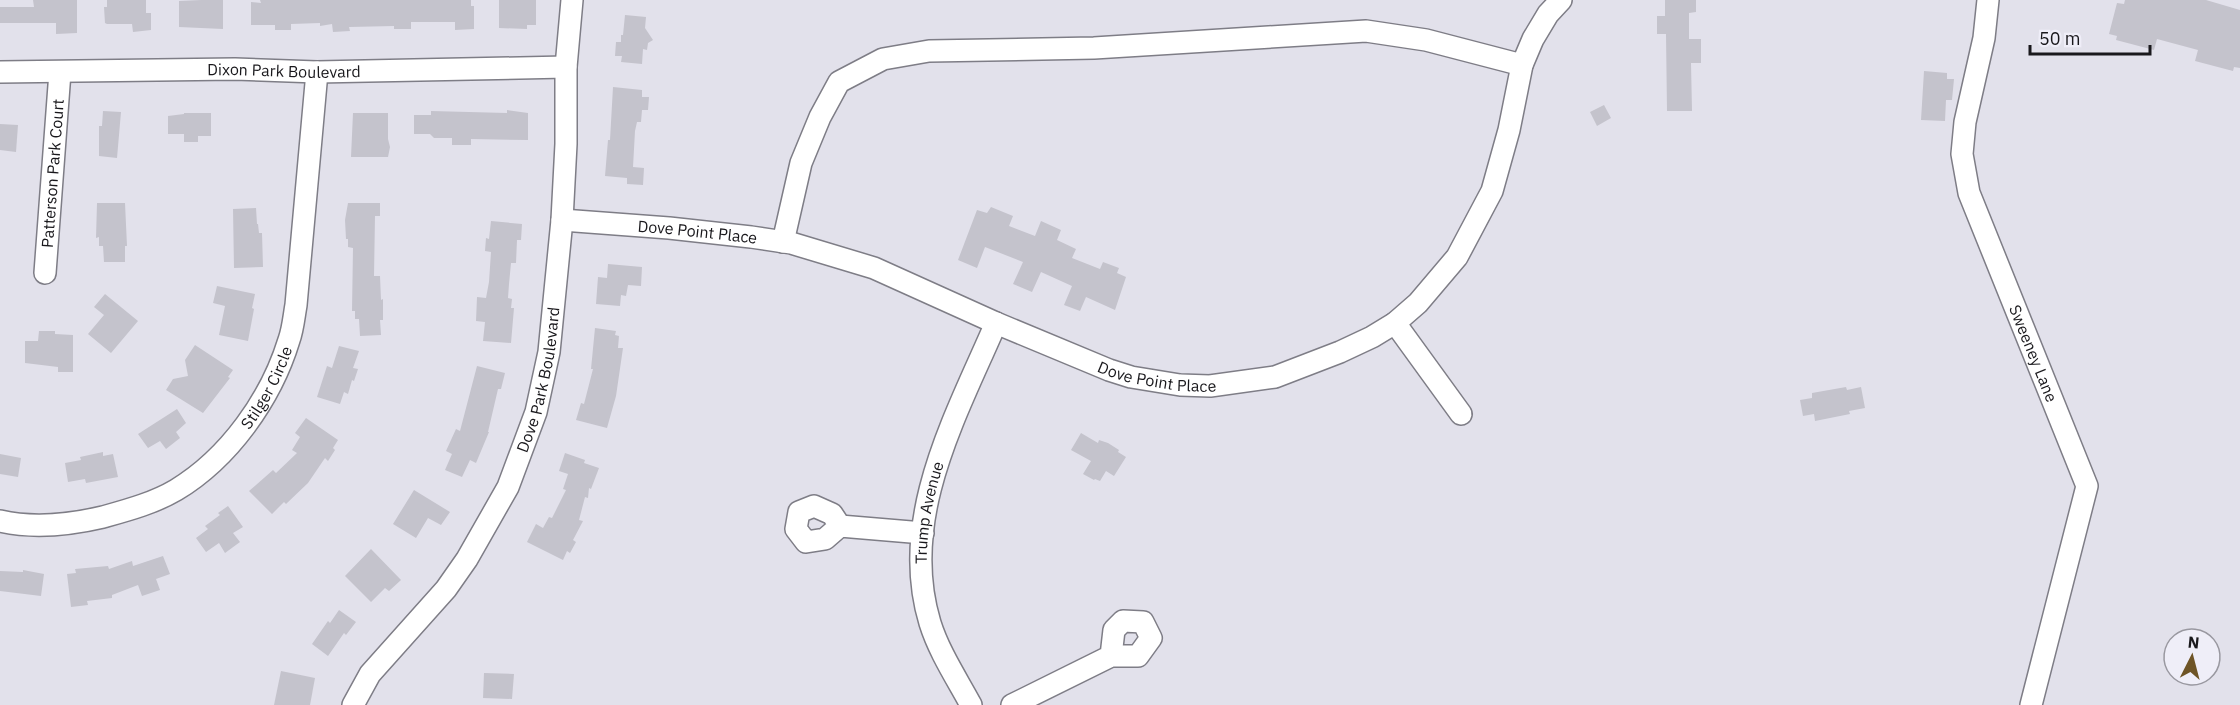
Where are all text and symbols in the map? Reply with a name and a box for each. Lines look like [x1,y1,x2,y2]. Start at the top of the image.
scale bar [2030,18,2150,56]
text: 50 m [2039,27,2081,50]
street label: Dixon Park Boulevard [207,59,361,82]
street label: Patterson Park Court [37,98,68,248]
street label: Dove Point Place [637,216,759,248]
street label: Sweeney Lane [2005,302,2062,405]
street label: Dove Park Boulevard [512,306,563,455]
street label: Stilger Circle [236,343,296,433]
street label: Dove Point Place [1095,356,1218,396]
street label: Trump Avenue [911,459,948,564]
north arrow [2162,627,2222,687]
text: N [2187,632,2200,653]

